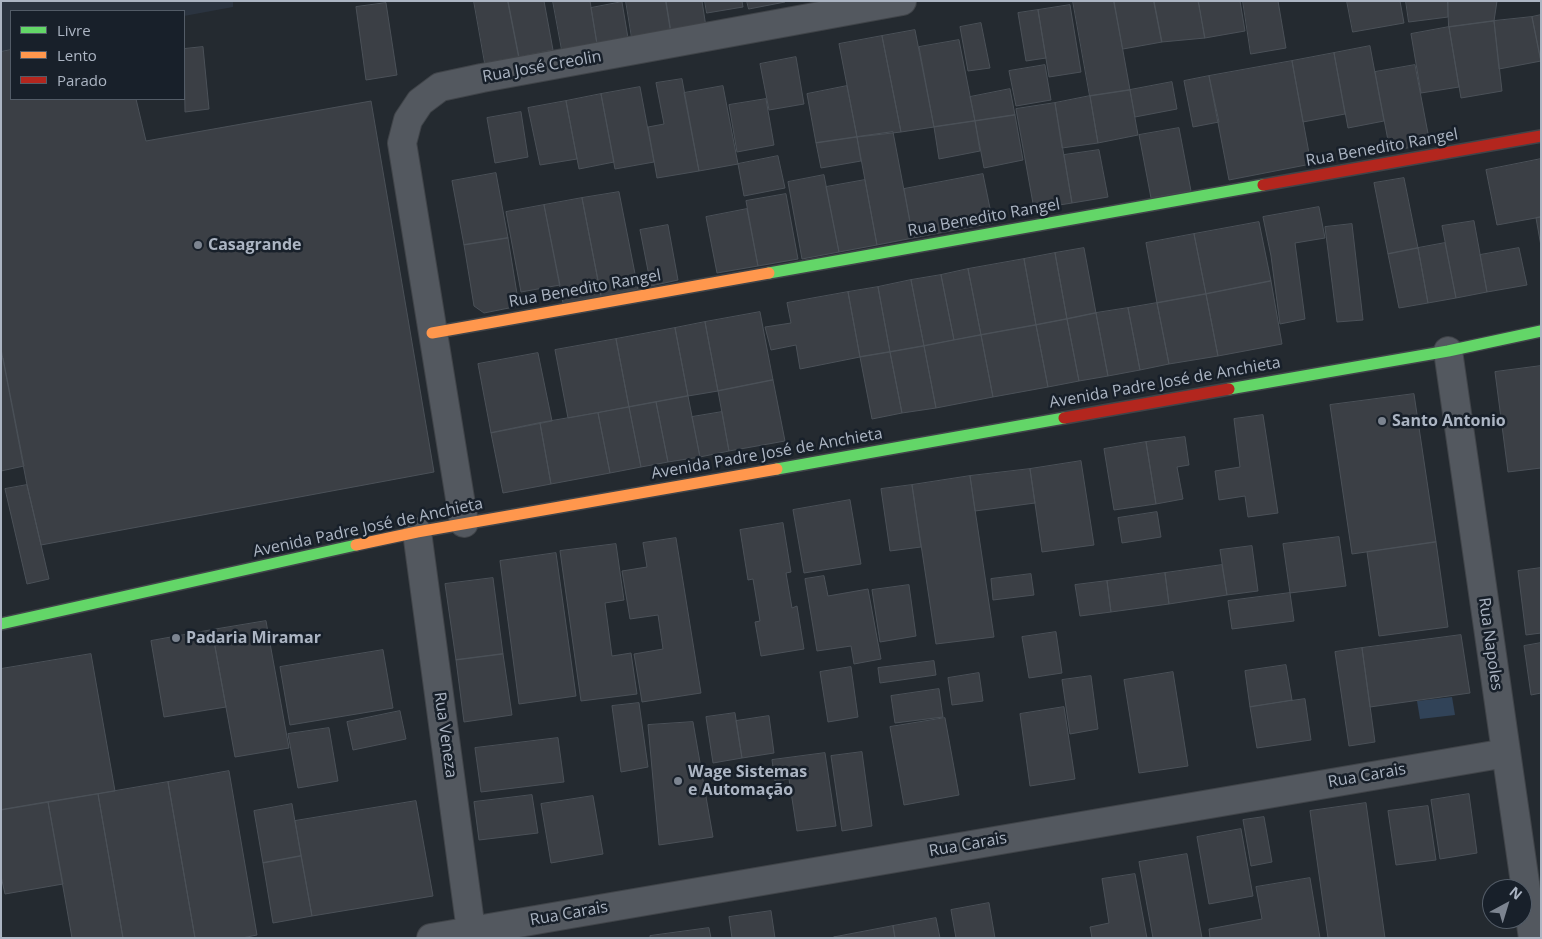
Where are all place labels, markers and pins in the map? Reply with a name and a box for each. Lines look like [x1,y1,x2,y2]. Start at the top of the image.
place label: Casagrande [208,235,302,255]
marker: Casagrande [192,239,204,251]
place label: Santo Antonio [1392,411,1506,431]
marker: Santo Antonio [1376,415,1388,427]
place label: Padaria Miramar [186,628,321,648]
marker: Padaria Miramar [170,632,182,644]
place label: Wage Sistemas e Automação [688,762,807,800]
marker: Wage Sistemas e Automação [672,775,684,787]

